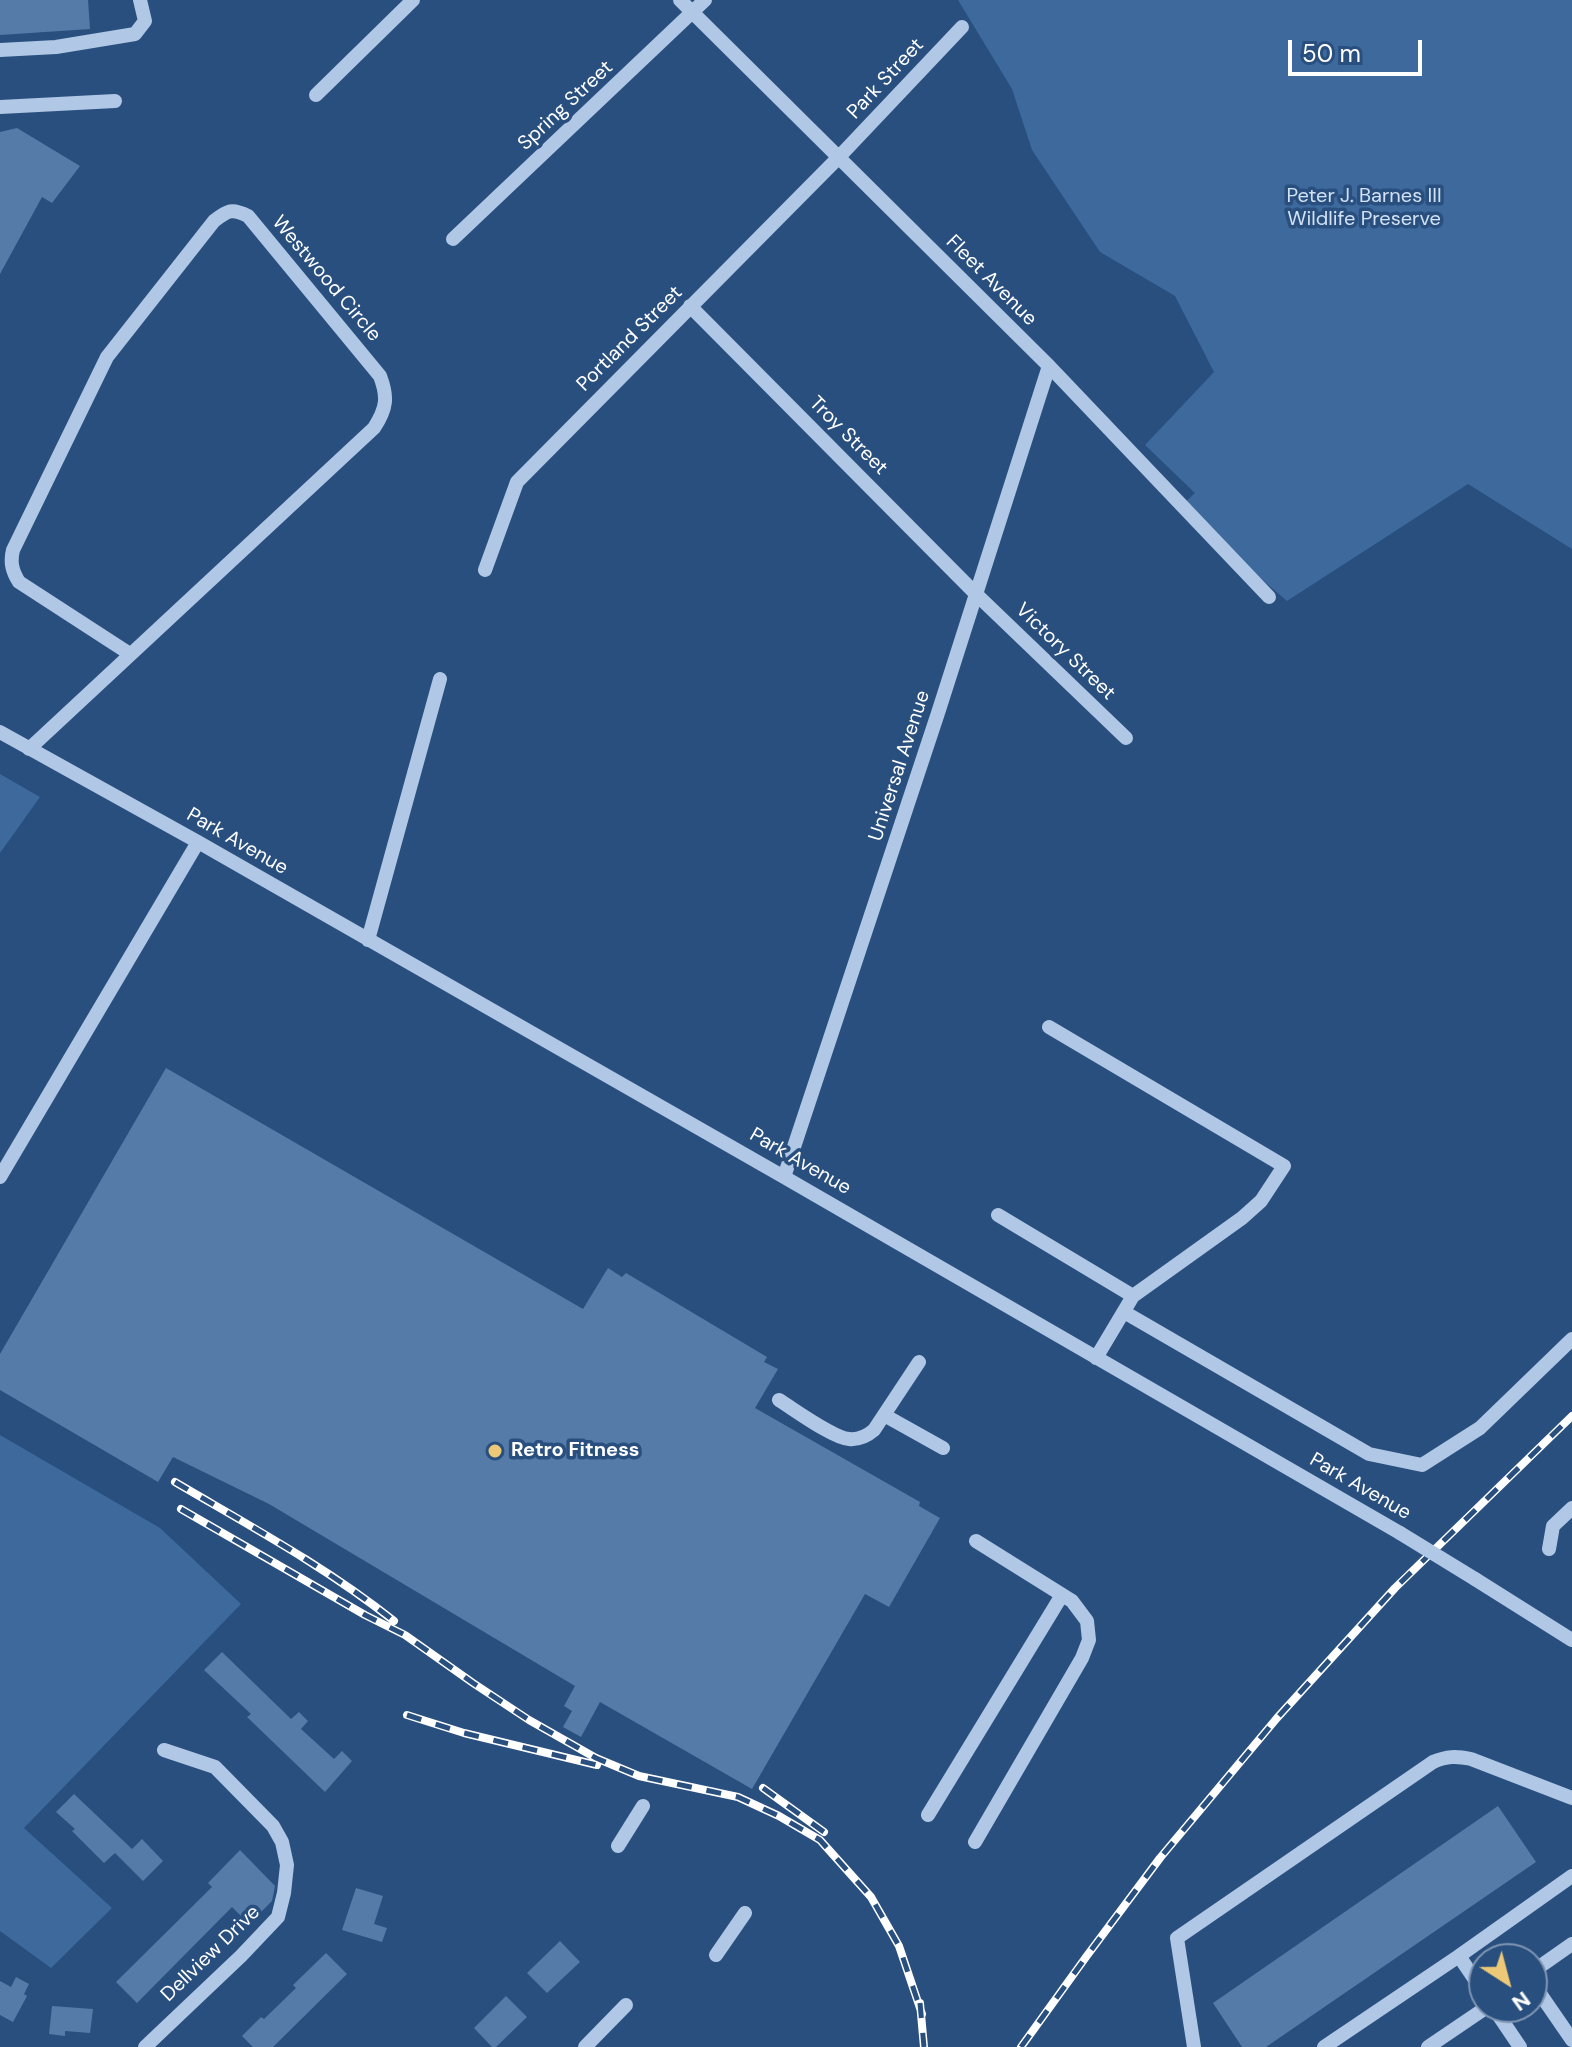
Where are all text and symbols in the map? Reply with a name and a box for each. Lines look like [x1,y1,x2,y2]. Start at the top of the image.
scale bar [1292,24,1426,74]
street label: Park Street [843,34,929,124]
text: 50 m [1302,38,1361,69]
street label: Spring Street [514,56,618,156]
park label: Peter J. Barnes III Wildlife Preserve [1286,185,1442,232]
street label: Westwood Circle [266,211,386,347]
street label: Fleet Avenue [941,231,1041,331]
street label: Portland Street [572,281,688,397]
street label: Troy Street [804,392,892,480]
street label: Victory Street [1010,598,1120,706]
street label: Universal Avenue [864,688,936,844]
street label: Park Avenue [182,803,292,881]
street label: Park Avenue [745,1123,855,1201]
place label: Retro Fitness [511,1439,639,1463]
marker: Retro Fitness [486,1442,504,1460]
street label: Park Avenue [1305,1448,1415,1526]
street label: Dellview Drive [157,1901,265,2007]
north arrow [1468,1943,1548,2023]
text: N [1506,1985,1536,2018]

